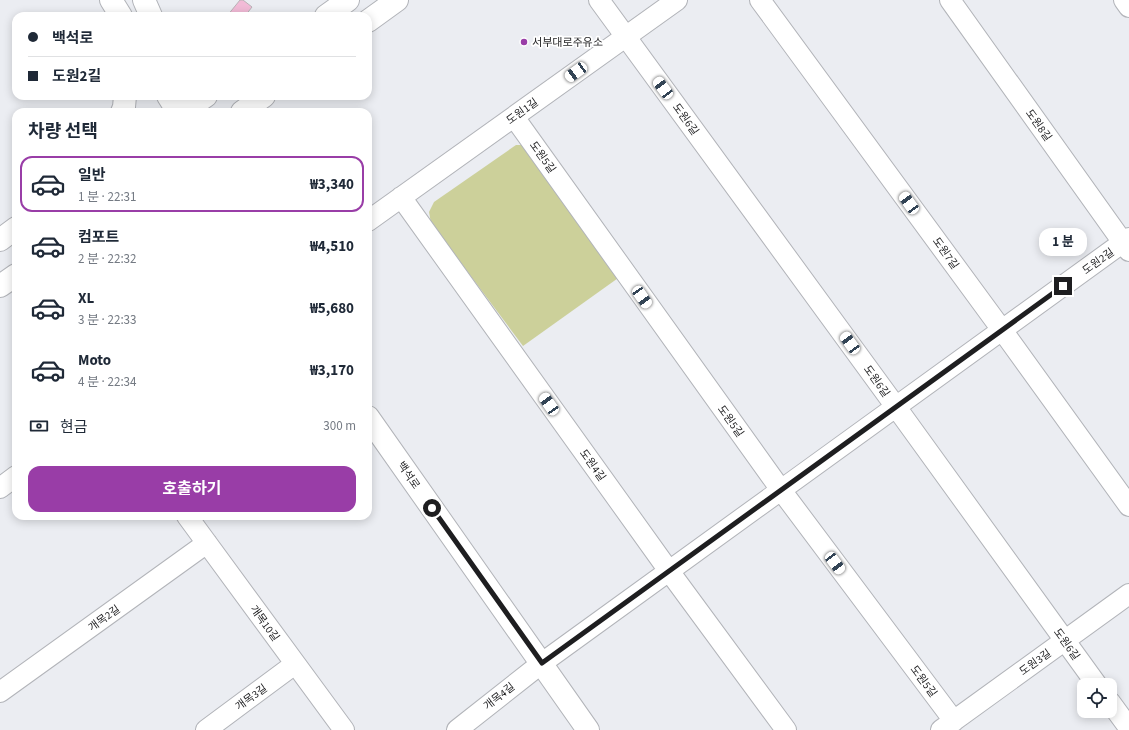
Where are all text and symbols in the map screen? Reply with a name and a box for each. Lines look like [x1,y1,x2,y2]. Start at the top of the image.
text: 백석로 [52,28,93,49]
place label: 서부대로주유소 [532,35,603,50]
marker: 서부대로주유소 [519,37,529,47]
car [563,60,589,84]
text: 도원2길 [52,66,101,87]
car [651,75,675,101]
street label: 도원1길 [503,95,541,128]
street label: 도원6길 [669,100,702,138]
street label: 도원8길 [1022,106,1055,144]
text: 차량 선택 [28,119,98,144]
street label: 도원5길 [526,138,559,176]
text: 일반 [78,165,106,186]
icon: car [30,166,66,202]
text: ₩3,340 [310,174,354,195]
text: 1 분 · 22:31 [78,188,137,206]
car [897,190,921,216]
text: 컴포트 [78,227,119,248]
icon: car [30,228,66,264]
callout: 1 분 [1039,228,1087,256]
text: 1 분 [1052,233,1074,251]
street label: 도원7길 [929,234,962,272]
text: ₩4,510 [310,236,354,257]
street label: 도원2길 [1079,245,1117,278]
text: 2 분 · 22:32 [78,250,137,268]
route end [1054,277,1072,295]
car [630,284,654,310]
text: XL [78,288,94,309]
icon: car [30,290,66,326]
text: ₩5,680 [310,298,354,319]
text: 3 분 · 22:33 [78,311,137,329]
car [838,330,862,356]
text: Moto [78,350,111,371]
icon: car [30,352,66,388]
text: ₩3,170 [310,360,354,381]
street label: 도원6길 [860,362,893,400]
text: 4 분 · 22:34 [78,373,137,391]
car [537,391,561,417]
street label: 도원5길 [714,402,747,440]
icon: cash [28,415,50,437]
text: 현금 [60,417,88,438]
text: 300 m [323,417,356,435]
street label: 도원4길 [576,446,609,484]
street label: 백석로 [394,459,423,492]
button: 호출하기 [28,466,356,512]
route start [423,499,441,517]
car [823,550,847,576]
street label: 개목2길 [85,602,123,635]
street label: 개목10길 [246,602,283,644]
street label: 도원6길 [1050,625,1083,663]
street label: 도원3길 [1016,646,1054,679]
street label: 도원5길 [907,662,940,700]
map controls [1077,678,1117,718]
button: locate [1077,678,1117,718]
street label: 개목4길 [481,679,518,713]
street label: 개목3길 [232,681,270,714]

